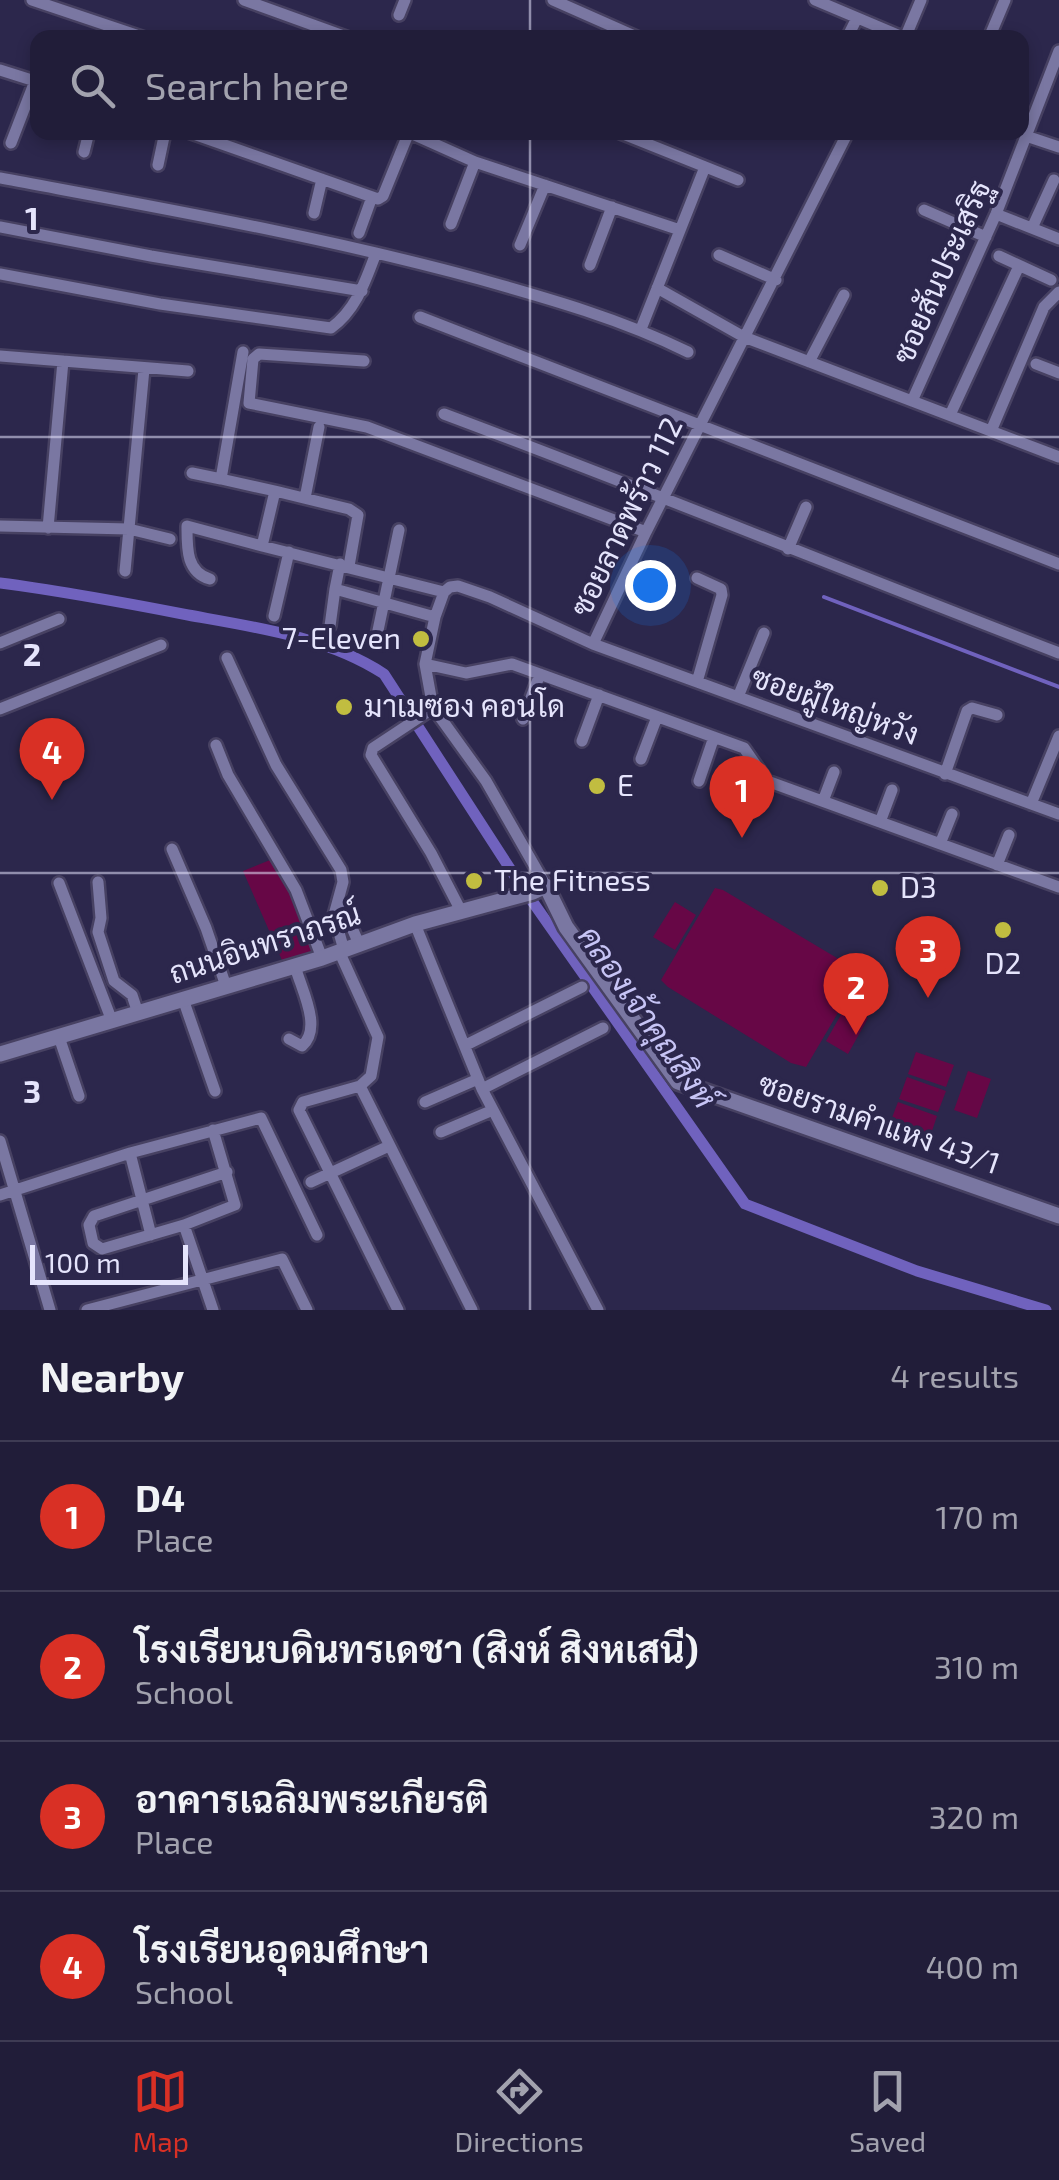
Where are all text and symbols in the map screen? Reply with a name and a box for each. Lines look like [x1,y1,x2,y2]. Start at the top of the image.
search box [30,30,1029,140]
icon: search [65,58,120,113]
text: Search here [145,62,349,108]
street label: ซอยสันประเสริฐ [884,174,1000,370]
text: 1 [25,198,39,236]
street label: ซอยลาดพร้าว 112 [561,411,689,621]
your location [625,560,676,611]
place label: 7-Eleven [282,619,401,655]
marker: 7-Eleven [410,628,432,650]
text: 2 [23,634,41,672]
street label: ซอยผู้ใหญ่หวัง [746,656,925,755]
place label: มาเมซอง คอนโด [364,687,565,723]
marker: มาเมซอง คอนโด [333,696,355,718]
pin: 4 [20,718,84,800]
pin: 1 [710,756,774,838]
place label: E [617,766,634,802]
marker: E [586,775,608,797]
place label: The Fitness [494,861,651,897]
place label: D3 [900,868,937,904]
marker: The Fitness [463,870,485,892]
marker: D3 [869,877,891,899]
street label: ถนนอินทราภรณ์ [164,894,365,990]
pin: 3 [896,916,960,998]
water label: คลองเจ้าคุณสิงห์ [568,917,728,1120]
marker: D2 [992,919,1014,941]
place label: D2 [985,944,1021,980]
pin: 2 [824,952,888,1035]
street label: ซอยรามคำแหง 43/1 [754,1064,1005,1180]
text: 3 [23,1071,41,1109]
scale bar [30,1240,188,1284]
text: 100 m [45,1245,121,1279]
text: Nearby [40,1350,184,1400]
text: 4 results [890,1356,1019,1394]
text: D4 [135,1474,185,1520]
text: 1 [66,1497,79,1535]
text: 170 m [935,1497,1019,1535]
text: Place [135,1520,214,1558]
text: โรงเรียนบดินทรเดชา (สิงห์ สิงหเสนี) [135,1625,699,1671]
text: 2 [63,1647,82,1685]
text: 310 m [934,1647,1019,1685]
text: School [135,1672,233,1710]
text: อาคารเฉลิมพระเกียรติ [135,1775,489,1821]
text: 3 [63,1797,82,1835]
text: 320 m [929,1797,1019,1835]
text: Place [135,1822,214,1860]
text: โรงเรียนอุดมศึกษา [135,1925,429,1971]
text: 4 [62,1947,83,1985]
text: 400 m [926,1947,1019,1985]
text: School [135,1972,233,2010]
tab: Map [133,2064,189,2158]
tab: Directions [455,2064,584,2158]
tab: Saved [849,2064,926,2158]

